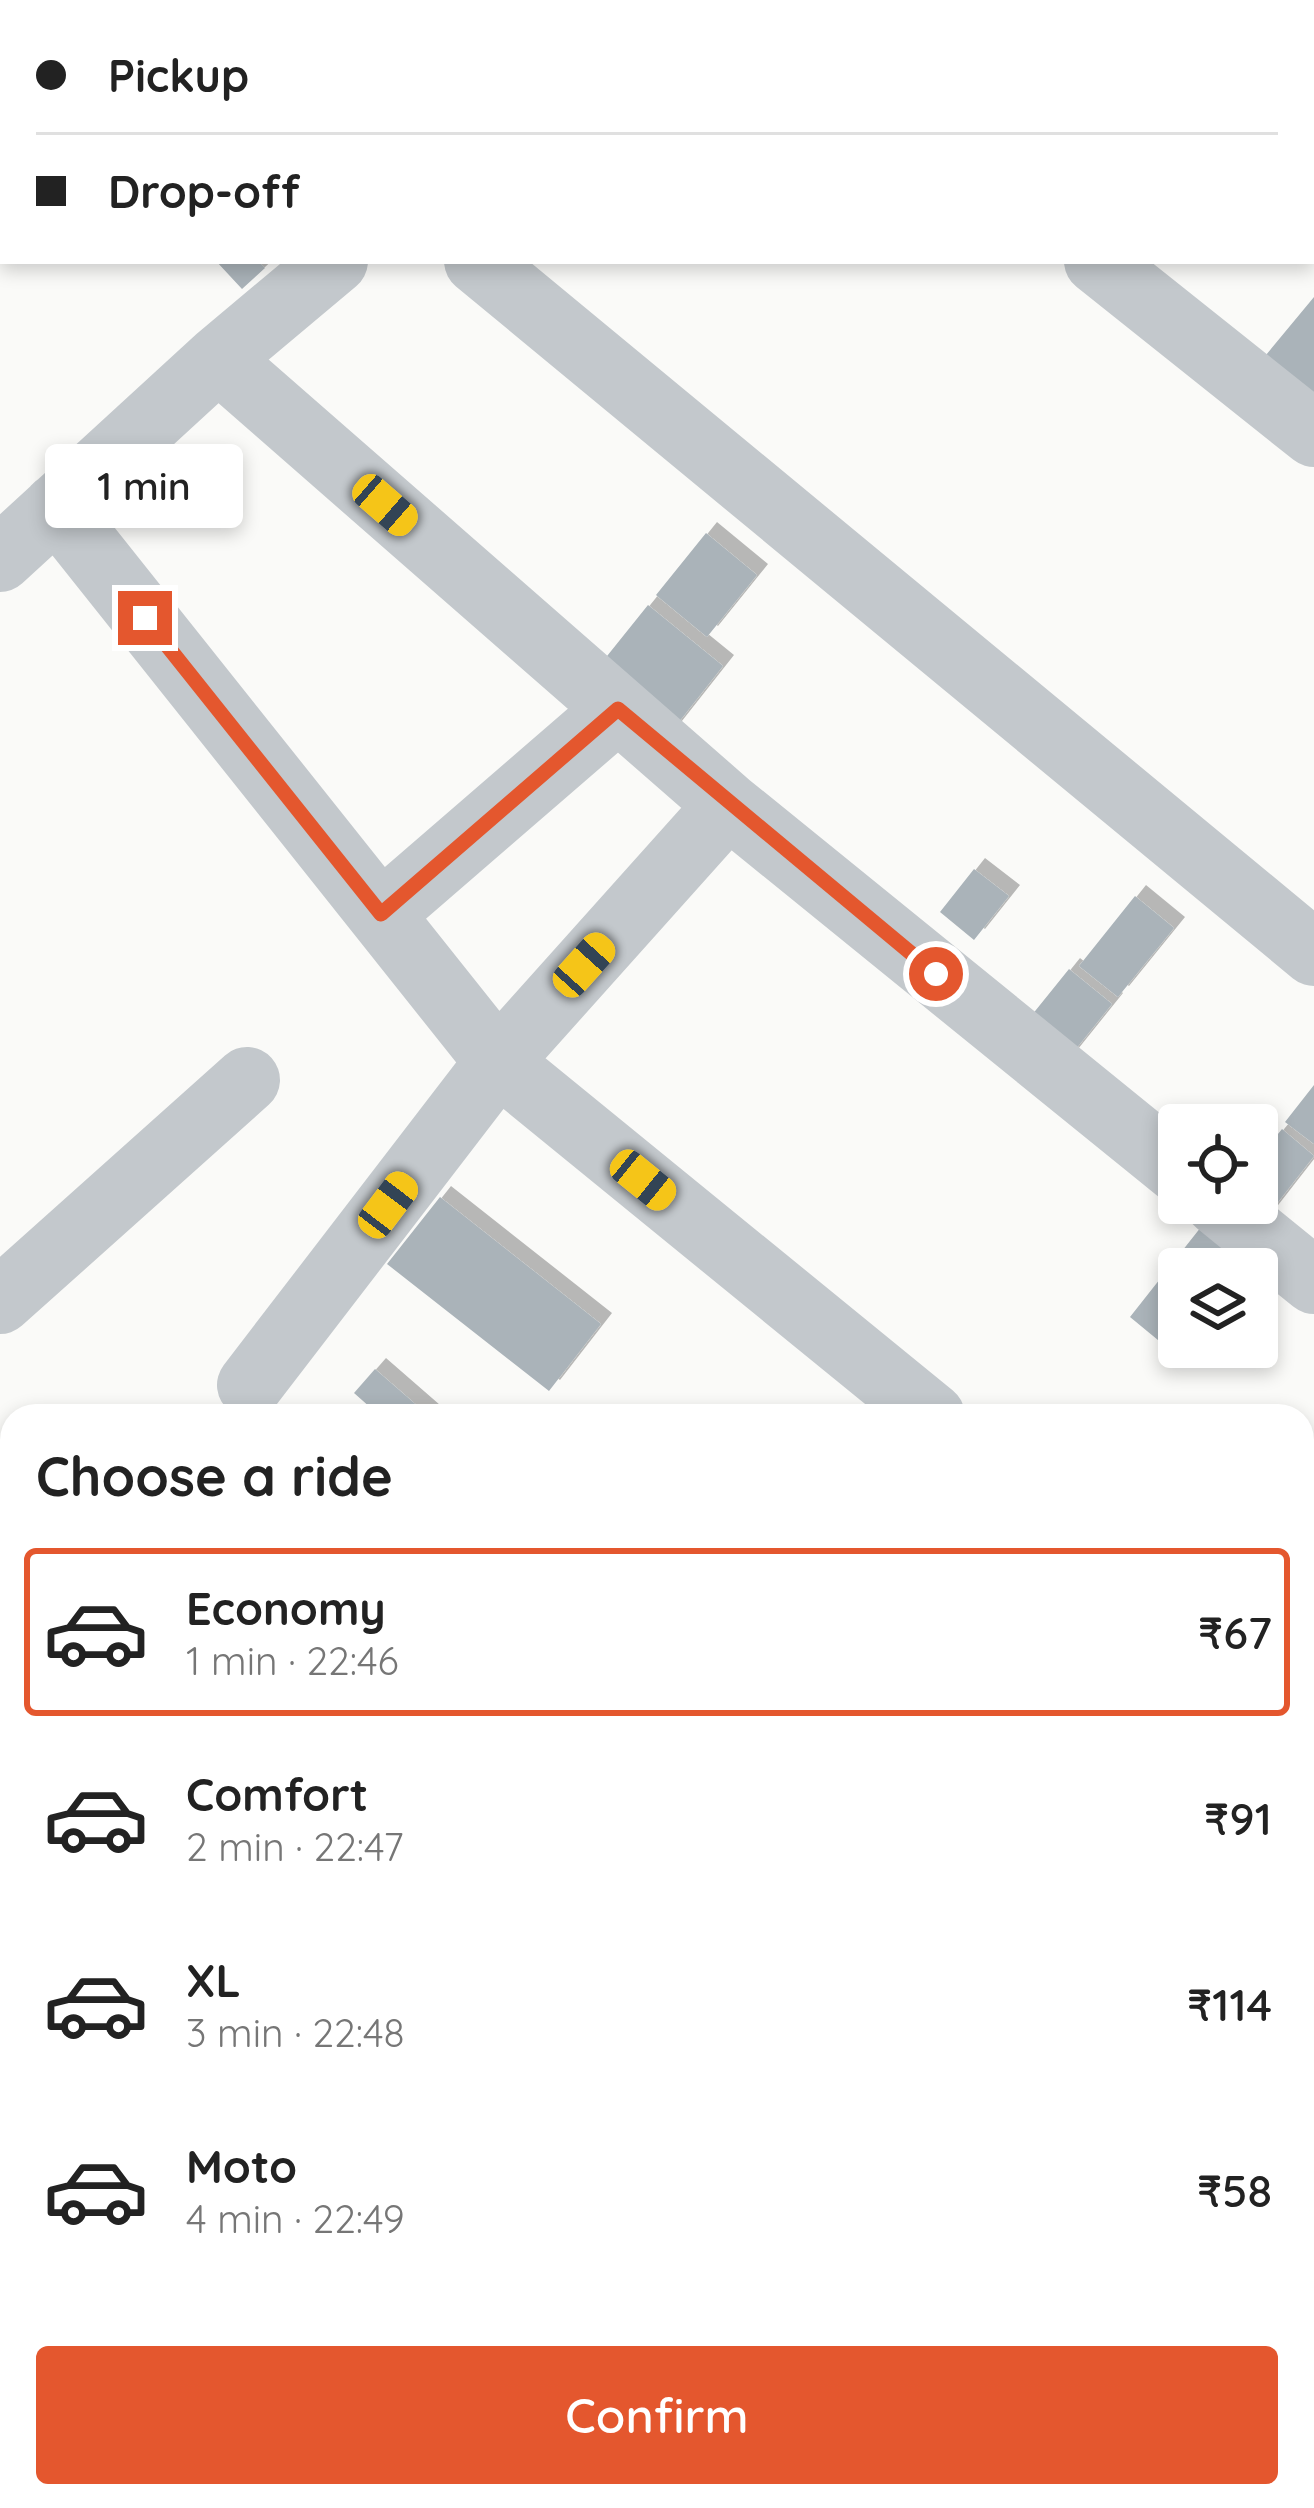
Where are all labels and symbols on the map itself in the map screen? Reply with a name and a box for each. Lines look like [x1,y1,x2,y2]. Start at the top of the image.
callout: 1 min [46,444,244,528]
car [346,468,424,542]
route end [118,591,172,645]
car [547,926,621,1004]
route start [909,947,963,1001]
car [604,1143,682,1217]
car [352,1165,424,1245]

